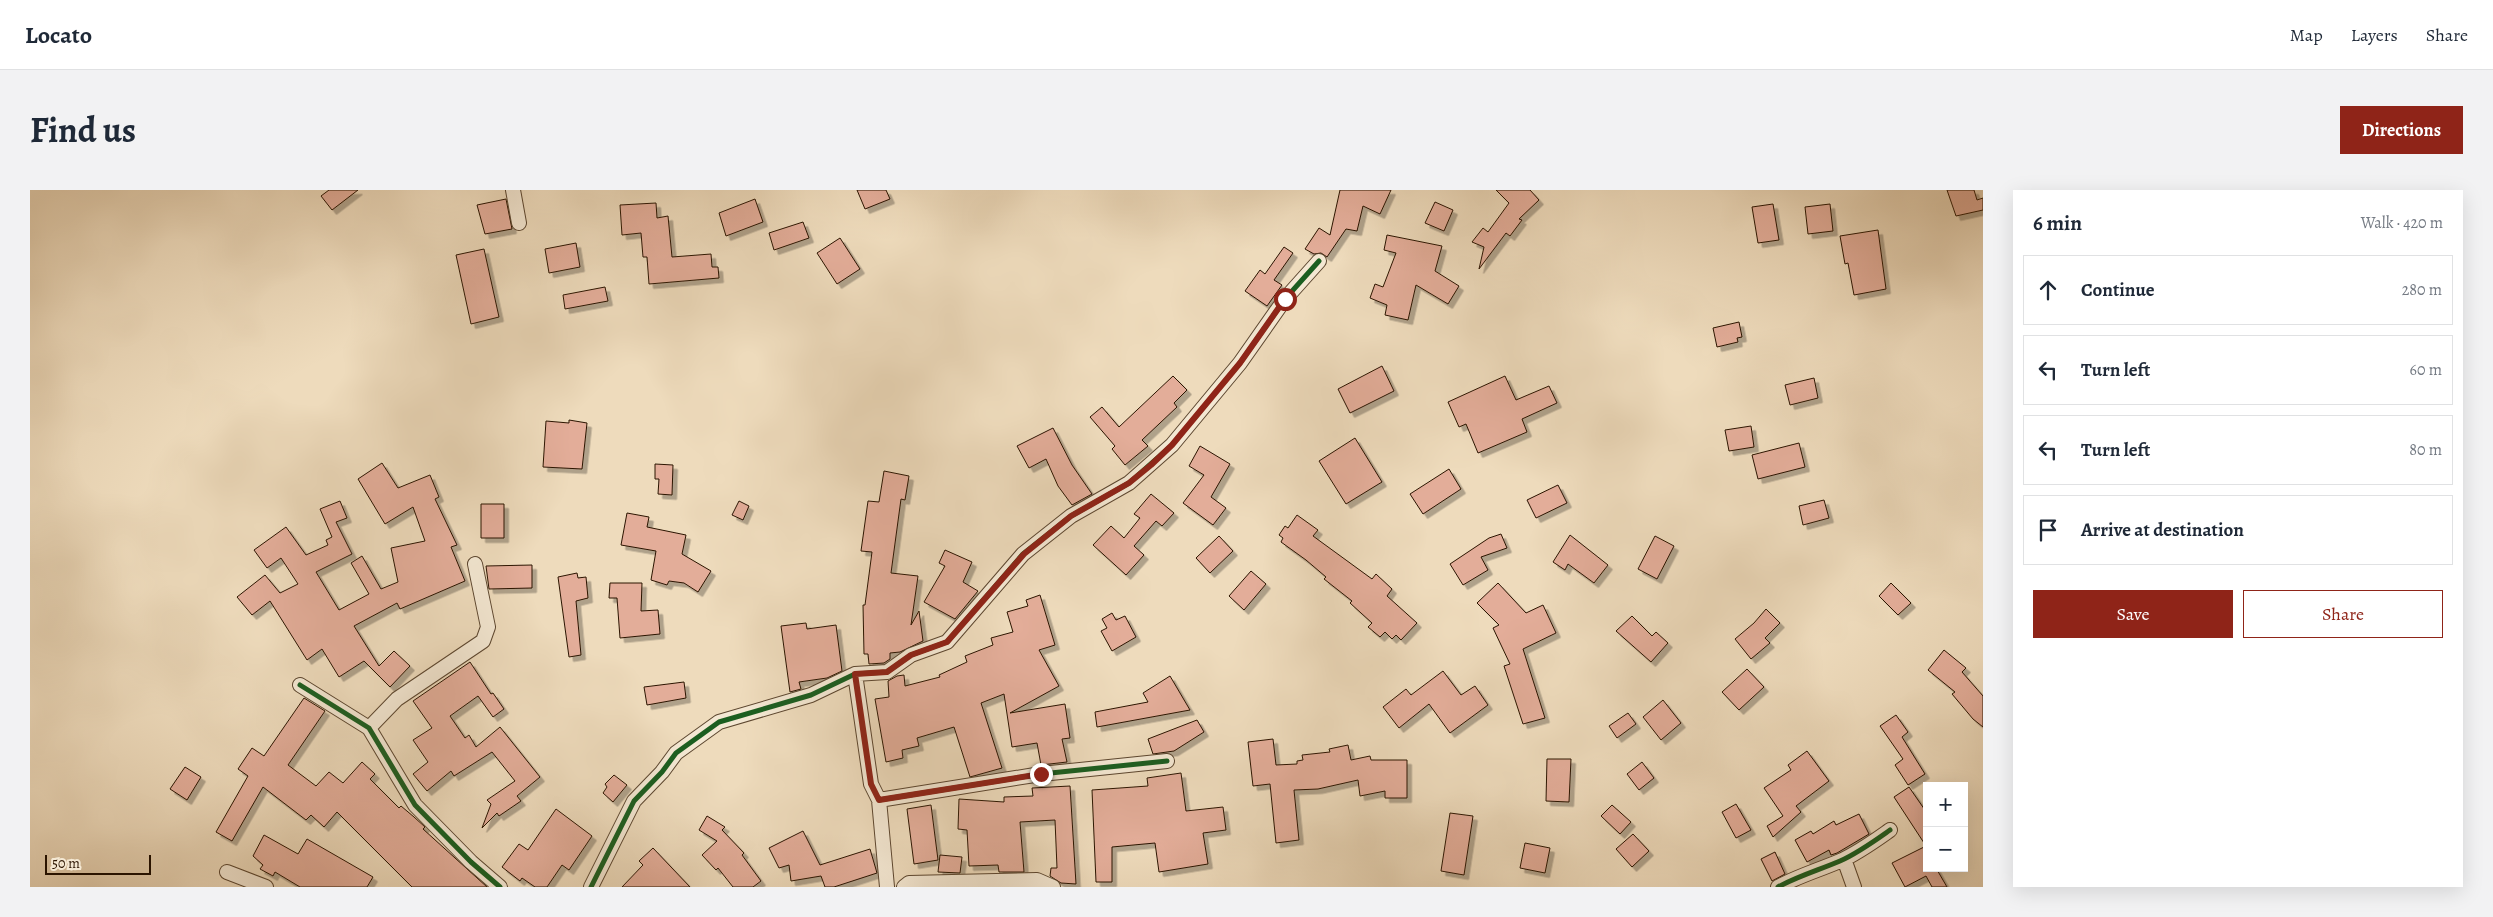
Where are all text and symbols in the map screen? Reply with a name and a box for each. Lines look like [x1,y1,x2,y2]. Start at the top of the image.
text: Locato [25,19,92,51]
text: Map [2290,23,2323,47]
text: Layers [2351,23,2398,47]
text: Share [2426,23,2468,47]
text: Find us [30,106,136,154]
button: Directions [2340,106,2463,154]
text: 6 min [2033,209,2082,237]
text: Walk · 420 m [2361,212,2443,234]
icon: ahead [2034,276,2062,304]
text: Continue [2081,277,2155,303]
text: 280 m [2402,279,2442,301]
route start [1274,288,1297,311]
icon: left [2034,356,2062,384]
text: Turn left [2081,357,2150,383]
text: 60 m [2410,359,2442,381]
icon: left [2034,436,2062,464]
text: Turn left [2081,437,2150,463]
text: 80 m [2409,439,2442,461]
icon: arrive [2034,516,2062,544]
text: Arrive at destination [2081,517,2244,543]
button: Save [2033,590,2233,638]
button: Share [2243,590,2443,638]
route end [1030,763,1053,786]
map controls [1923,782,1968,872]
button: + [1923,782,1968,827]
button: − [1923,827,1968,872]
scale bar [45,852,151,875]
text: 50 m [52,854,80,873]

